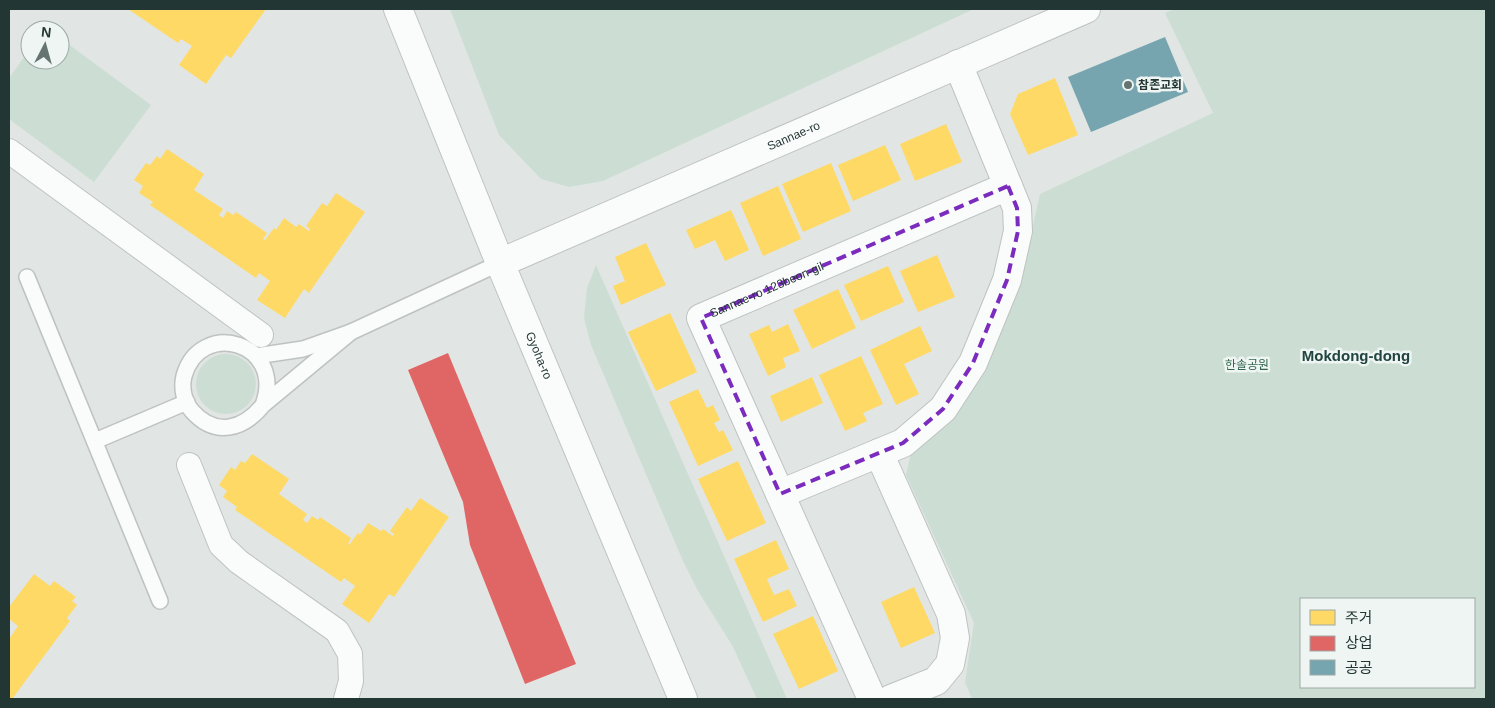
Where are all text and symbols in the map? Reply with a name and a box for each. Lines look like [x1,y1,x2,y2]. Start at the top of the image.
north arrow [20,20,70,70]
text: N [40,24,52,41]
place label: 참존교회 [1138,78,1182,92]
marker: 참존교회 [1122,79,1134,91]
street label: Sannae-ro [765,118,822,153]
street label: Sannae-ro 123beon-gil [708,259,826,320]
street label: Gyoha-ro [523,330,555,382]
district label: Mokdong-dong [1302,347,1410,364]
park label: 한솔공원 [1225,358,1269,372]
legend [1300,598,1475,688]
text: 주거 [1345,609,1373,626]
text: 상업 [1345,634,1373,651]
text: 공공 [1345,659,1373,676]

